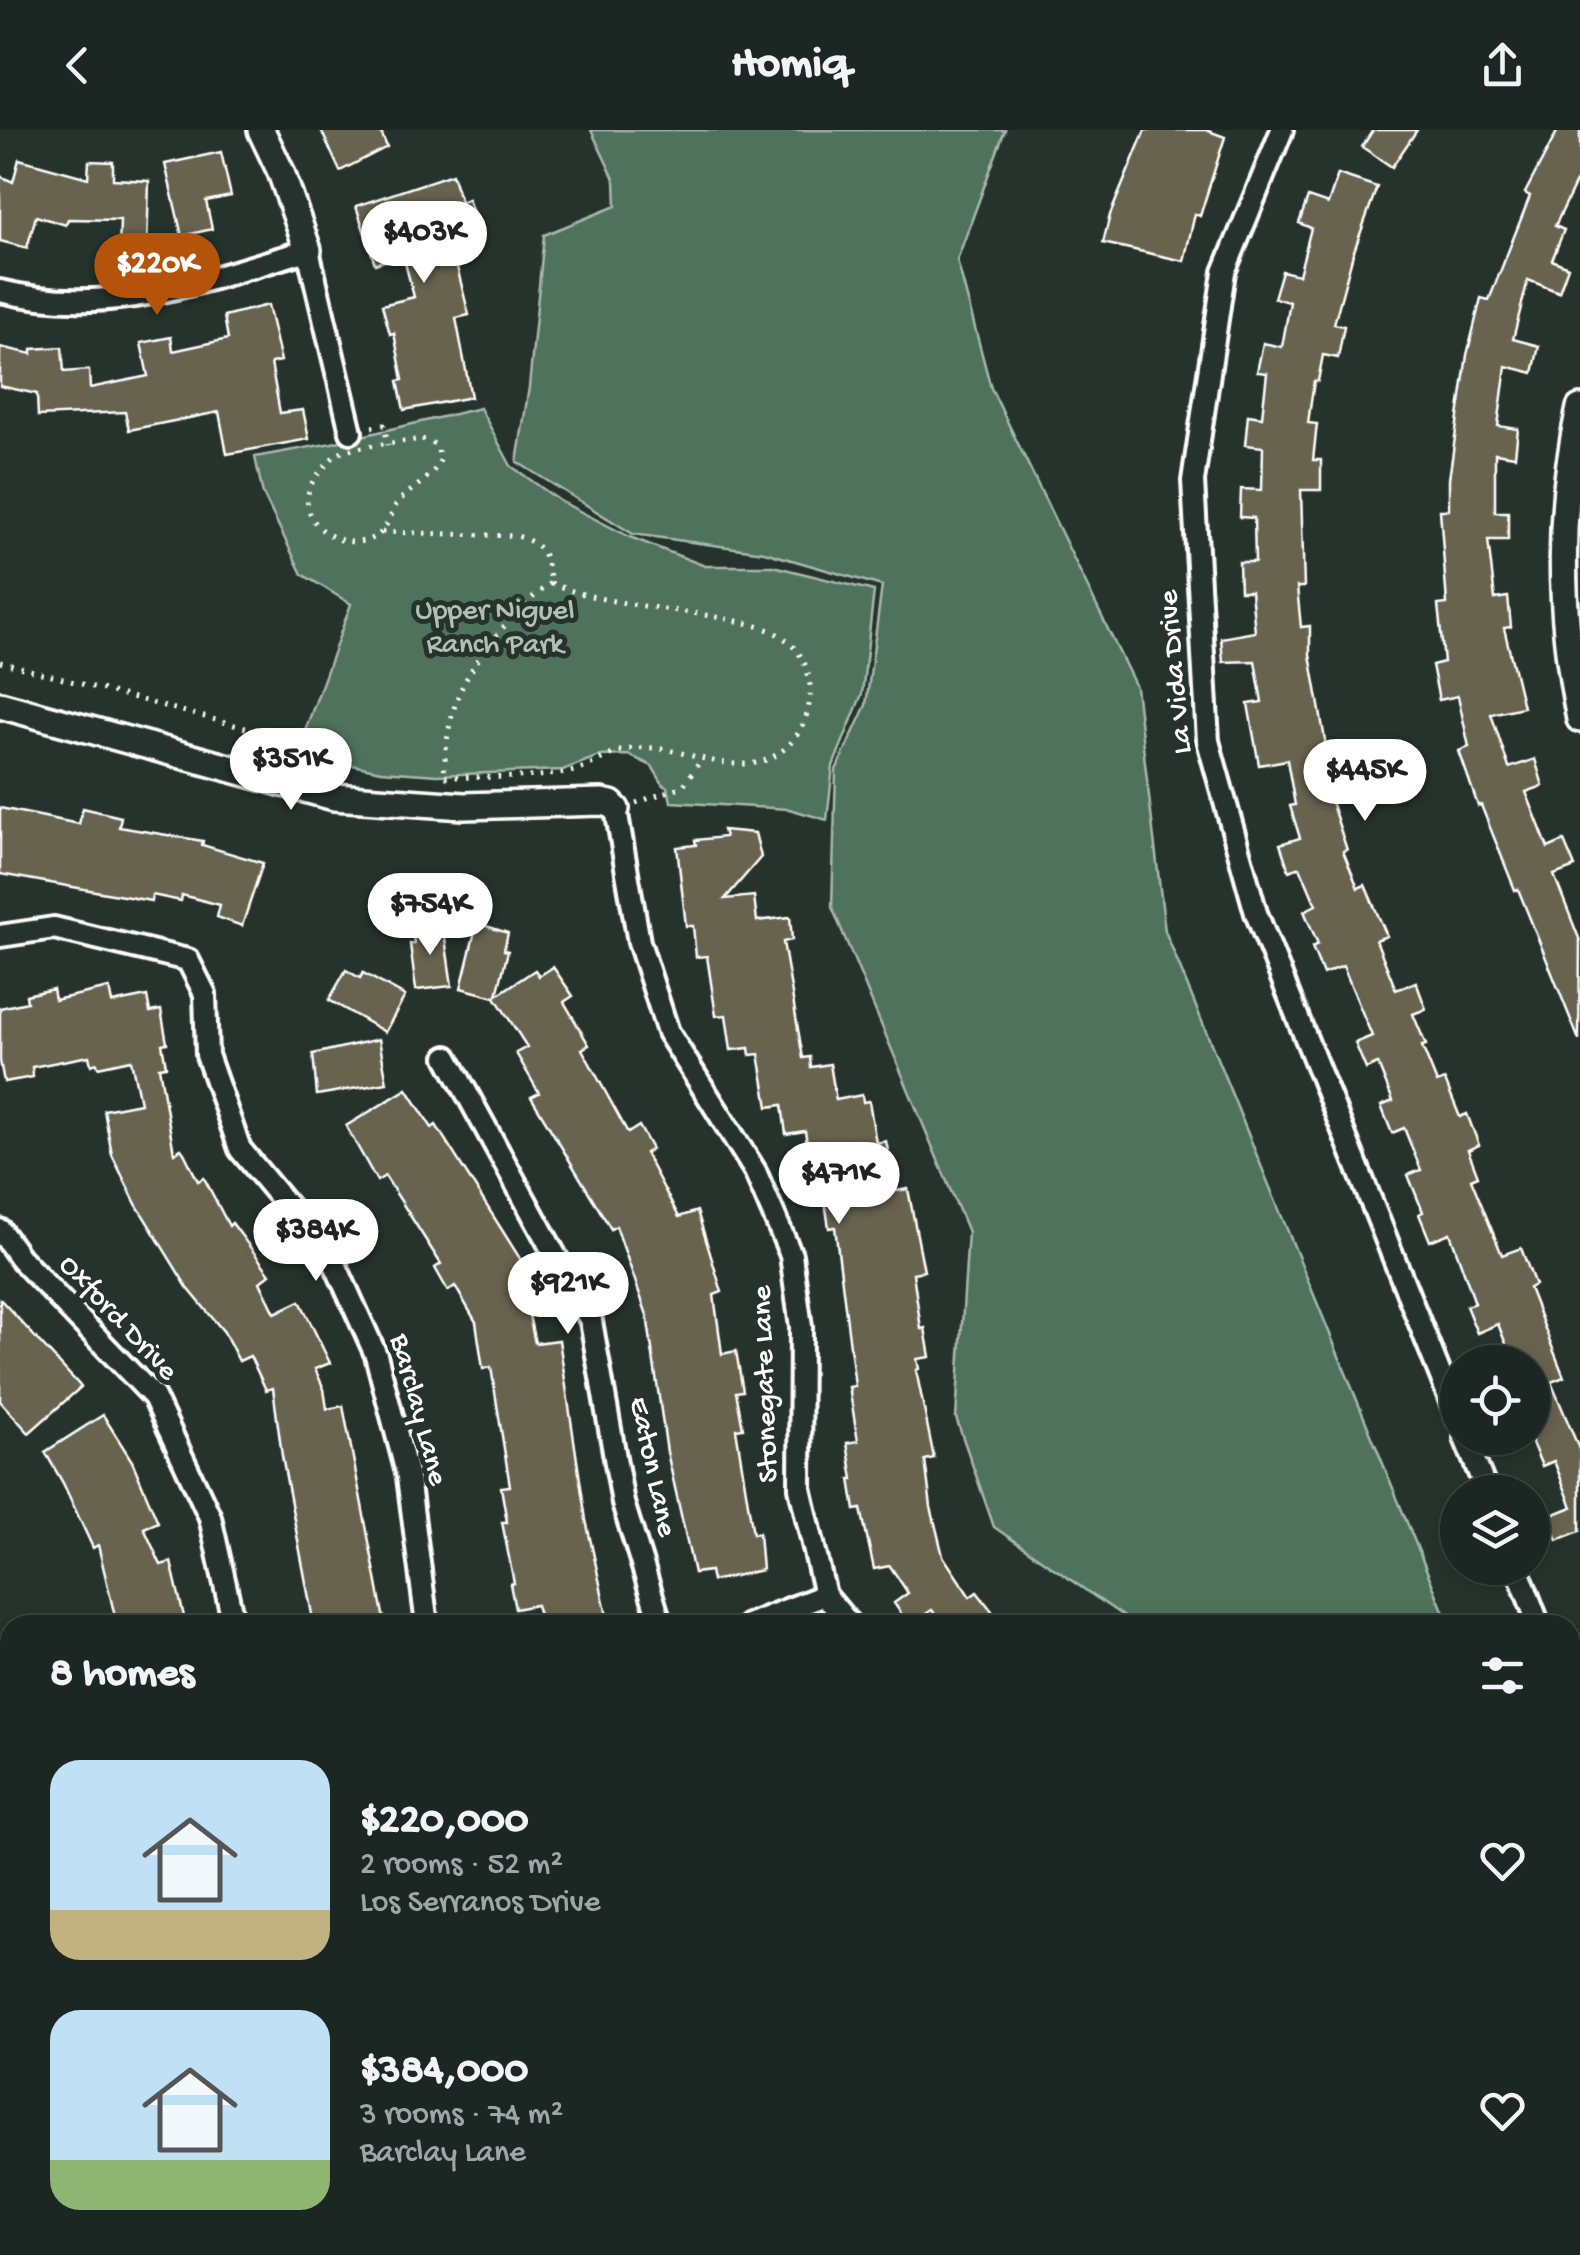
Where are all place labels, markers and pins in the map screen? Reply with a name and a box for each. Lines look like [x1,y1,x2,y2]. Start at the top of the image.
pin: $403K [354,201,494,286]
pin: $220K [87,233,227,318]
pin: $351K [221,728,361,813]
pin: $445K [1295,739,1435,824]
pin: $754K [360,873,500,958]
pin: $471K [769,1142,909,1227]
pin: $384K [246,1199,386,1284]
pin: $921K [498,1252,638,1337]

